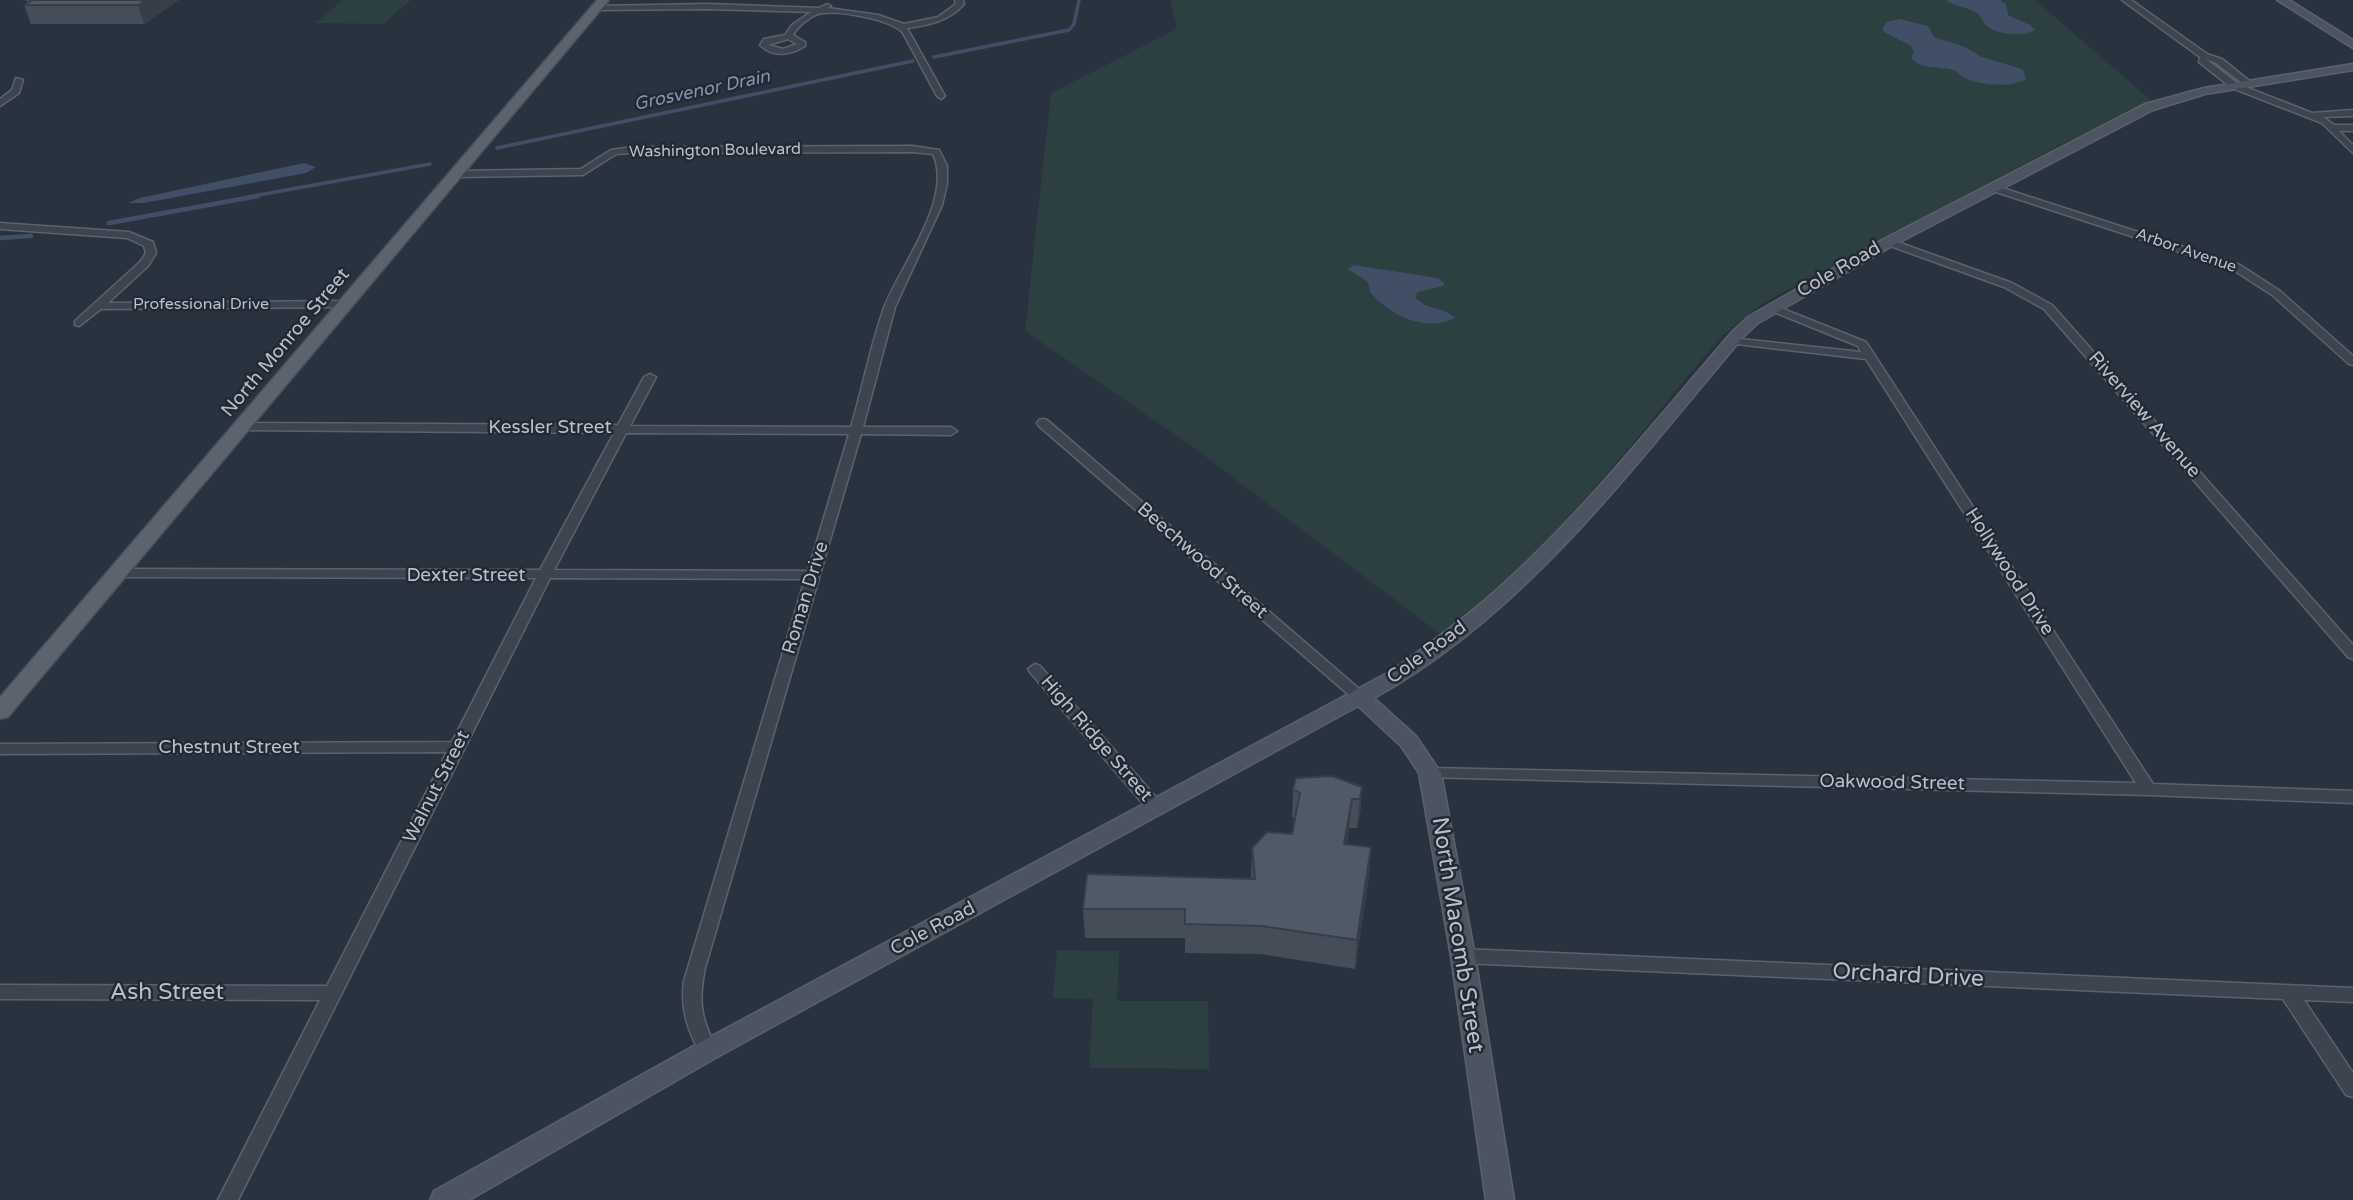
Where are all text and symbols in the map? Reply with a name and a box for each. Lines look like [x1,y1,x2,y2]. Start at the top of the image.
water label: Grosvenor Drain [632,66,772,116]
street label: Washington Boulevard [629,140,801,162]
street label: Arbor Avenue [2133,225,2239,277]
street label: Cole Road [1793,237,1885,303]
street label: North Monroe Street [217,264,355,422]
street label: Professional Drive [133,295,269,315]
street label: Riverview Avenue [2083,347,2205,483]
street label: Kessler Street [488,417,612,439]
street label: Beechwood Street [1132,498,1272,624]
street label: Hollywood Drive [1959,504,2059,640]
street label: Roman Drive [778,539,834,657]
street label: Dexter Street [406,565,526,587]
street label: Cole Road [1383,617,1471,689]
street label: High Ridge Street [1035,671,1157,807]
street label: Walnut Street [399,727,475,847]
street label: Chestnut Street [158,737,300,759]
street label: Oakwood Street [1819,770,1965,796]
street label: North Macomb Street [1425,815,1489,1055]
street label: Cole Road [887,897,979,961]
street label: Orchard Drive [1832,958,1984,994]
street label: Ash Street [110,979,224,1007]

